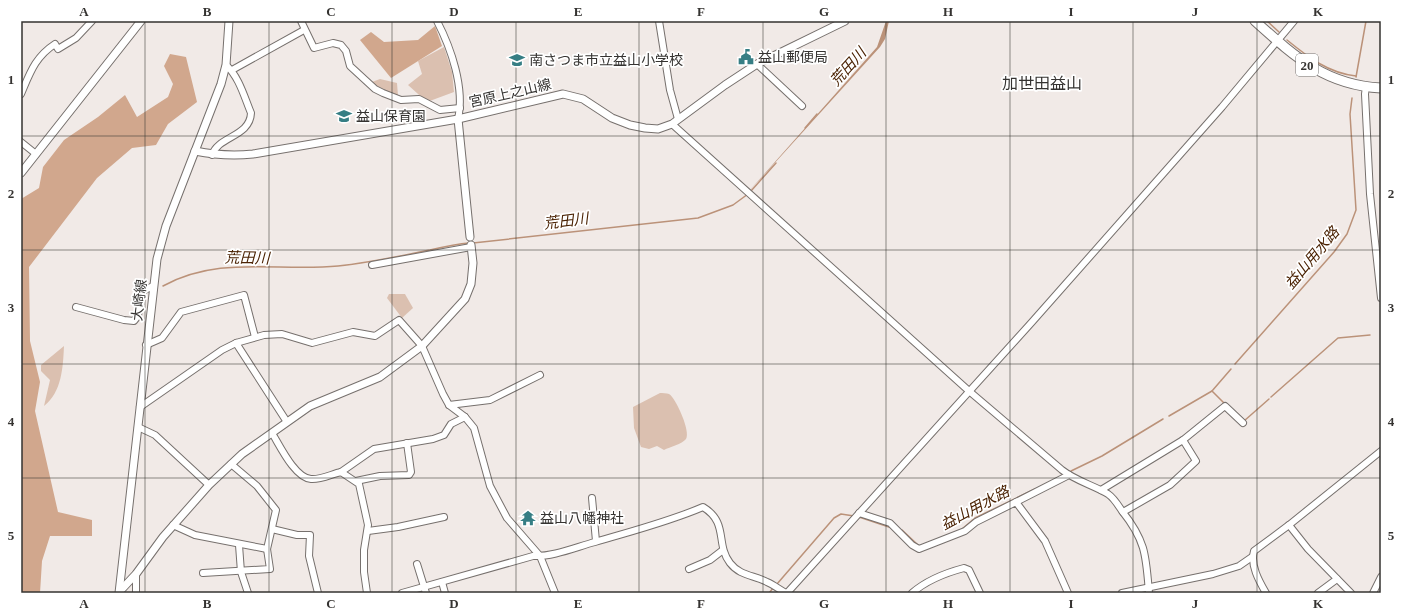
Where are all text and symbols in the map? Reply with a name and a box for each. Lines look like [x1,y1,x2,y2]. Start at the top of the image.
text: A [79,4,89,19]
text: B [203,4,212,19]
text: C [326,4,336,19]
text: D [449,4,459,19]
text: E [574,4,582,19]
text: F [697,4,705,19]
text: G [819,4,829,19]
text: H [943,4,953,19]
text: I [1068,4,1074,19]
text: J [1192,4,1199,19]
text: K [1313,4,1324,19]
water label: 荒田川 [827,43,870,89]
public building icon: 益山郵便局 [737,48,755,66]
place label: 益山郵便局 [758,50,828,65]
school or university icon: 南さつま市立益山小学校 [508,51,526,69]
place label: 南さつま市立益山小学校 [529,53,683,68]
road number: 20 [1296,54,1318,76]
text: 1 [8,72,14,87]
text: 1 [1388,72,1394,87]
district label: 加世田益山 [1002,75,1082,92]
street label: 宮原上之山線 [468,77,553,110]
school or university icon: 益山保育園 [335,107,353,125]
place label: 益山保育園 [356,109,426,124]
text: 2 [8,186,14,201]
text: 2 [1388,186,1394,201]
water label: 荒田川 [543,210,591,232]
water label: 益山用水路 [1282,223,1344,292]
water label: 荒田川 [224,250,272,266]
street label: 大崎線 [129,278,149,322]
text: 3 [8,300,15,315]
text: 3 [1388,300,1395,315]
text: 4 [8,414,15,429]
text: 4 [1388,414,1395,429]
water label: 益山用水路 [938,482,1014,533]
temple icon: 益山八幡神社 [519,509,537,527]
place label: 益山八幡神社 [540,511,624,526]
text: 5 [8,528,15,543]
text: 5 [1388,528,1395,543]
text: A [79,596,89,611]
text: B [203,596,212,611]
text: C [326,596,336,611]
text: D [449,596,459,611]
text: E [574,596,582,611]
text: F [697,596,705,611]
text: G [819,596,829,611]
text: H [943,596,953,611]
text: I [1068,596,1074,611]
text: J [1192,596,1199,611]
text: K [1313,596,1324,611]

